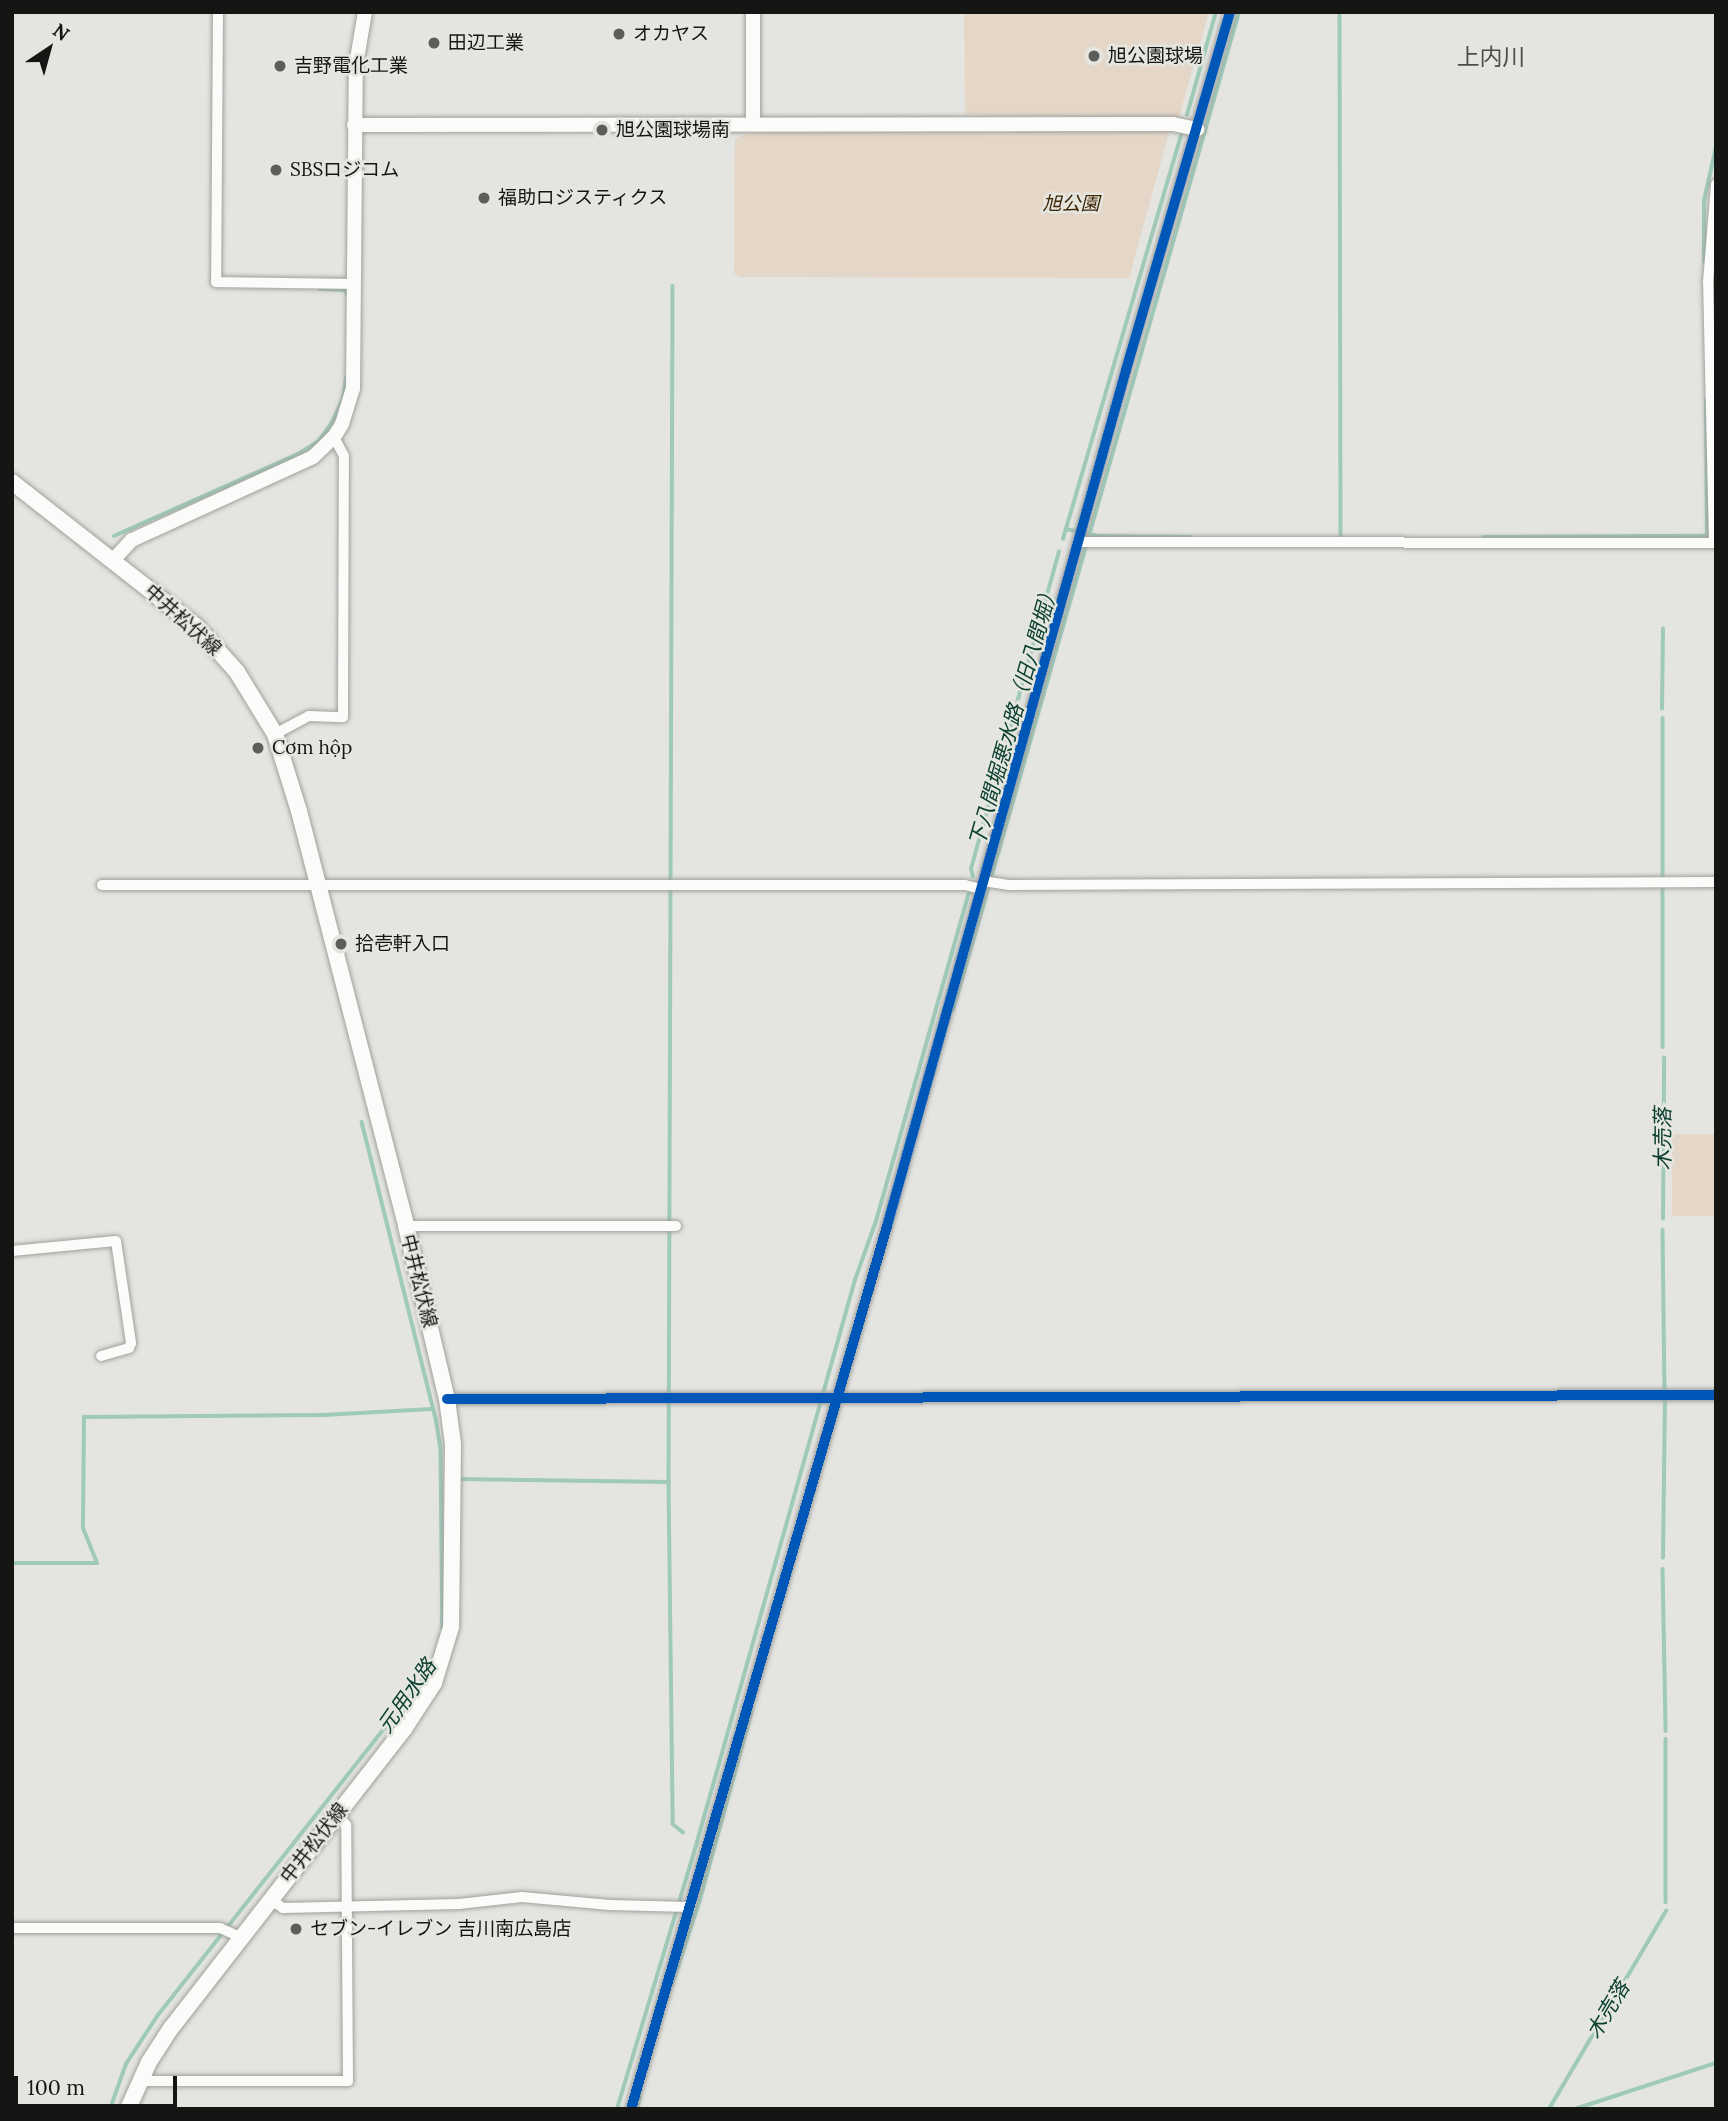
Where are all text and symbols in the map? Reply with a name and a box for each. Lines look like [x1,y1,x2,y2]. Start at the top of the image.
north arrow [14,14,84,84]
text: N [48,18,74,46]
place label: オカヤス [633,23,709,45]
marker: オカヤス [611,26,627,42]
place label: 田辺工業 [448,32,524,54]
marker: 田辺工業 [426,35,442,51]
district label: 上内川 [1457,43,1525,71]
place label: 旭公園球場 [1108,45,1203,67]
marker: 旭公園球場 [1086,48,1102,64]
place label: 吉野電化工業 [294,55,408,77]
marker: 吉野電化工業 [272,58,288,74]
place label: 旭公園球場南 [616,119,730,141]
marker: 旭公園球場南 [594,122,610,138]
place label: SBSロジコム [290,159,399,181]
marker: SBSロジコム [268,162,284,178]
place label: 福助ロジスティクス [498,187,669,209]
marker: 福助ロジスティクス [476,190,492,206]
park label: 旭公園 [1043,193,1099,215]
street label: 中井松伏線 [140,580,226,660]
water label: 下八間堀悪水路（旧八間堀） [964,580,1064,850]
place label: Cơm hộp [272,737,352,759]
marker: Cơm hộp [250,740,266,756]
place label: 拾壱軒入口 [355,933,450,955]
marker: 拾壱軒入口 [333,936,349,952]
water label: 木売落 [1650,1108,1676,1170]
street label: 中井松伏線 [396,1232,442,1330]
water label: 元用水路 [373,1654,441,1738]
street label: 中井松伏線 [276,1799,352,1887]
place label: セブン-イレブン 吉川南広島店 [310,1918,571,1940]
marker: セブン-イレブン 吉川南広島店 [288,1921,304,1937]
water label: 木売落 [1581,1977,1635,2043]
scale bar [18,2062,180,2106]
text: 100 m [27,2074,85,2101]

